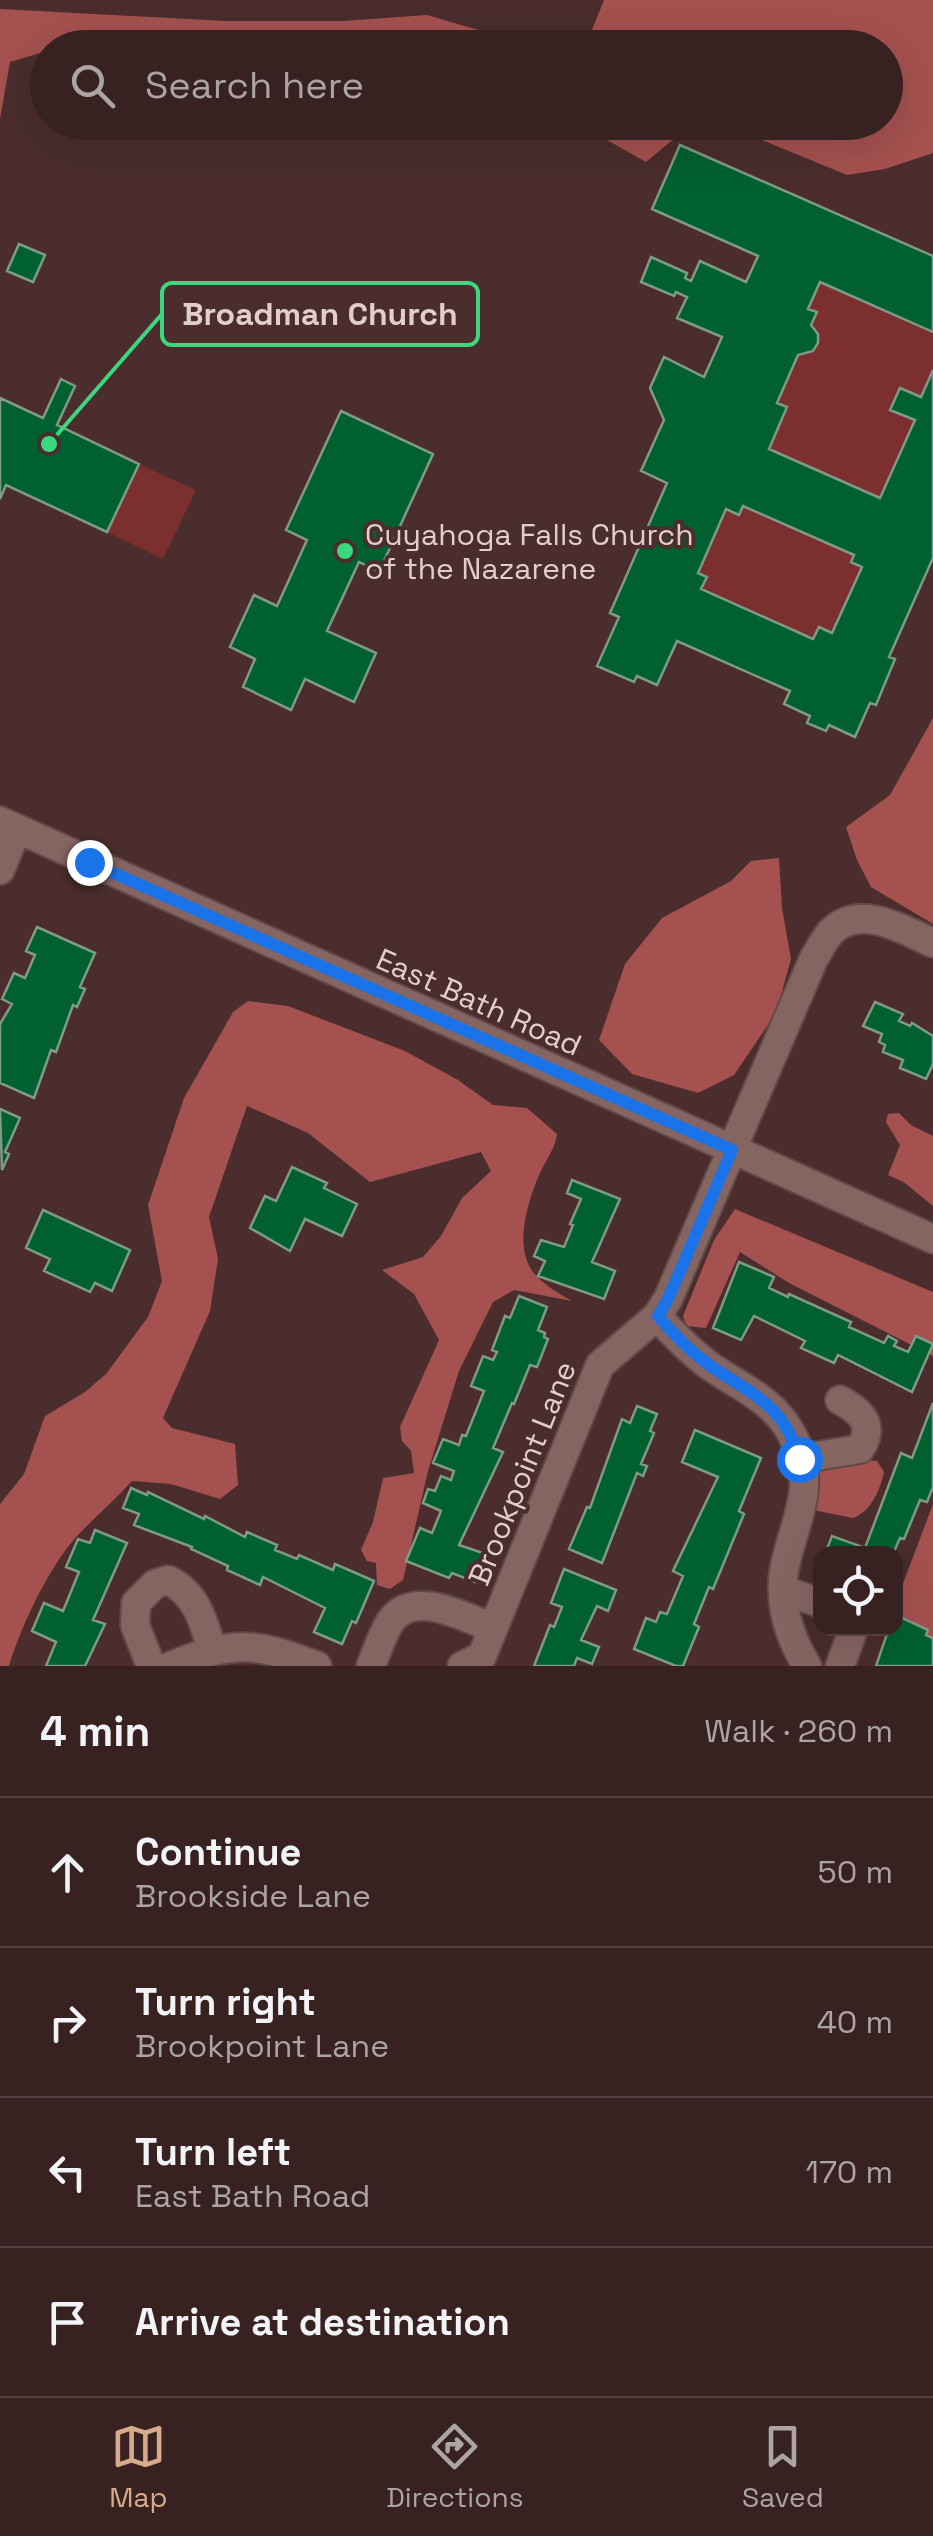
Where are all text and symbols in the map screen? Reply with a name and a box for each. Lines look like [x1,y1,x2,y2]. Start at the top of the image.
search box [30,30,903,140]
icon: search [65,58,120,113]
text: Search here [145,61,364,109]
callout: Broadman Church [162,283,478,345]
text: Broadman Church [182,294,458,334]
place label: Cuyahoga Falls Church of the Nazarene [365,515,694,588]
marker: Cuyahoga Falls Church of the Nazarene [334,540,356,562]
route end [67,840,113,886]
street label: East Bath Road [370,939,588,1065]
street label: Brookpoint Lane [459,1355,585,1591]
route start [777,1437,823,1483]
map controls [813,1546,903,1636]
button: locate [813,1546,903,1636]
text: 4 min [40,1705,150,1758]
text: Walk · 260 m [704,1711,893,1751]
text: Continue [135,1828,301,1876]
icon: ahead [40,1845,95,1900]
text: 50 m [818,1852,893,1892]
text: Brookside Lane [135,1876,371,1916]
text: Turn right [135,1978,316,2026]
icon: right [40,1995,95,2050]
text: 40 m [817,2002,893,2042]
text: Brookpoint Lane [135,2026,389,2066]
text: Turn left [135,2128,291,2176]
icon: left [40,2145,95,2200]
text: 170 m [806,2152,893,2192]
text: East Bath Road [135,2176,370,2216]
icon: arrive [40,2295,95,2350]
text: Arrive at destination [135,2298,510,2346]
tab: Map [109,2419,168,2515]
tab: Directions [386,2419,523,2515]
tab: Saved [742,2419,824,2515]

